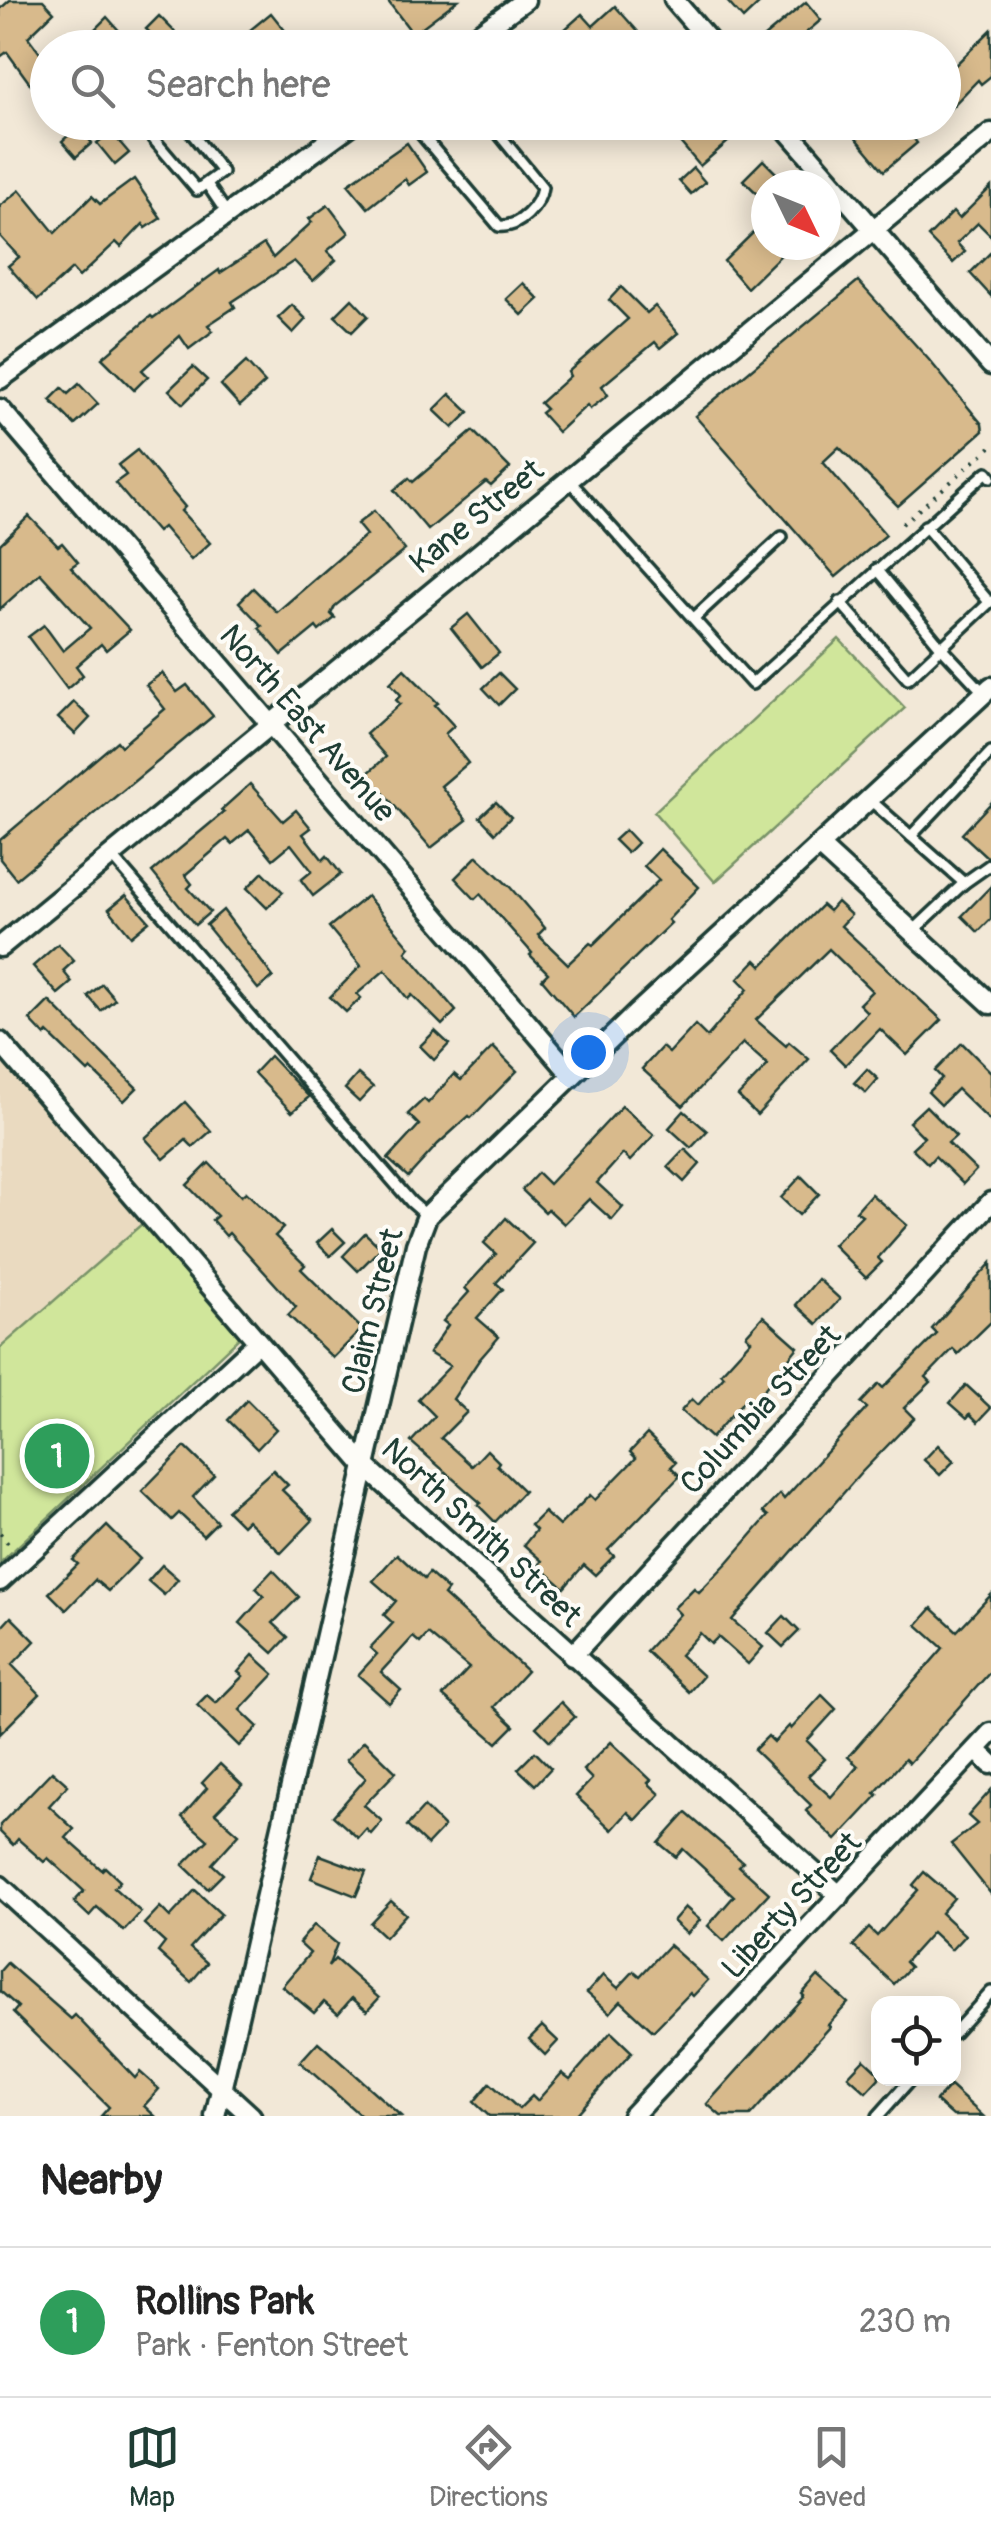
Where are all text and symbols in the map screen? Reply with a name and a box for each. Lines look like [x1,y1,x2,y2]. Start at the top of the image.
search box [30,30,961,140]
icon: search [65,58,120,113]
text: Search here [145,61,331,109]
north arrow [751,170,841,260]
street label: Kane Street [402,451,552,583]
street label: North East Avenue [210,617,404,831]
your location [563,1027,614,1078]
street label: Claim Street [333,1224,413,1398]
street label: Columbia Street [672,1316,850,1503]
pin: 1 [24,1418,90,1494]
street label: North Smith Street [373,1430,590,1636]
street label: Liberty Street [713,1824,870,1988]
map controls [871,1996,961,2086]
button: locate [871,1996,961,2086]
text: Nearby [40,2155,162,2207]
text: Rollins Park [135,2278,314,2326]
text: 1 [66,2302,79,2342]
text: 230 m [859,2302,951,2342]
text: Park · Fenton Street [135,2326,408,2366]
tab: Map [125,2420,180,2515]
tab: Directions [429,2420,548,2515]
tab: Saved [797,2420,866,2515]

